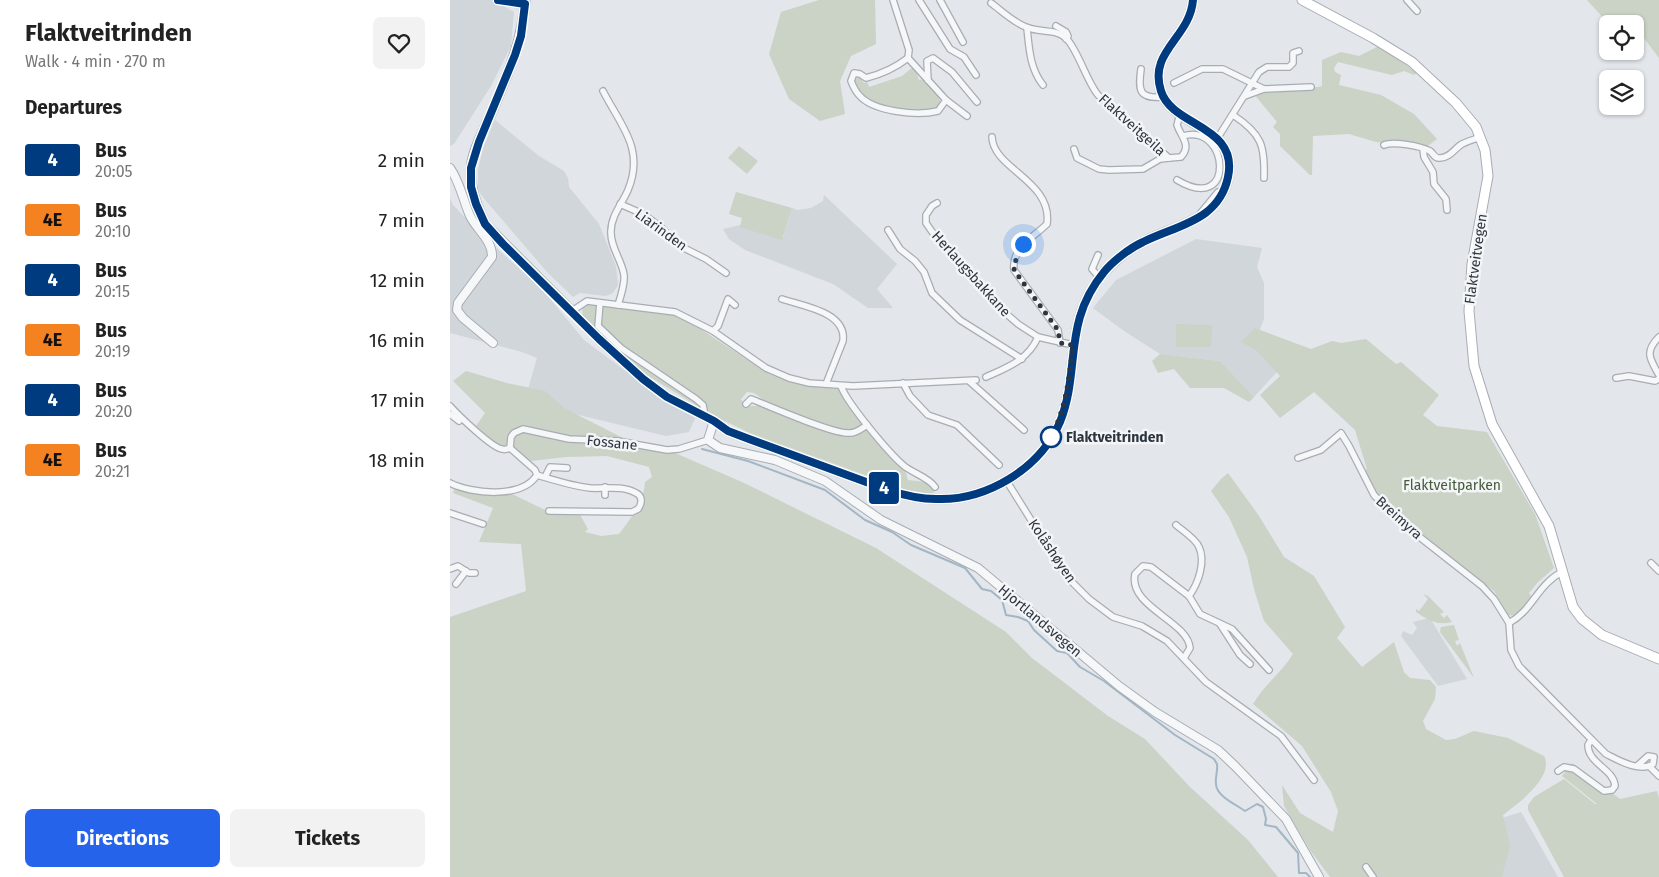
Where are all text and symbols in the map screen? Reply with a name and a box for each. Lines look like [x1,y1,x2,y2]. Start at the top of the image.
map controls [1599,15,1644,115]
button: locate [1599,15,1644,60]
button: heart [373,17,425,69]
text: Flaktveitrinden [25,19,192,47]
text: Walk · 4 min · 270 m [25,52,166,71]
button: layers [1599,70,1644,115]
street label: Flaktveitgeila [1095,91,1169,159]
text: Departures [25,96,122,119]
text: Bus [95,139,127,162]
text: 4 [47,149,58,171]
text: 2 min [378,149,425,172]
text: 20:05 [95,162,133,181]
text: Bus [95,199,127,222]
street label: Liarinden [632,205,690,255]
text: 4E [43,209,62,231]
text: 7 min [379,209,425,232]
street label: Flaktveitvegen [1461,213,1491,305]
text: 20:10 [95,222,131,241]
street label: Herlaugsbakkane [928,228,1014,320]
your location [1011,232,1036,257]
text: Bus [95,259,127,282]
text: 4 [47,269,58,291]
text: 12 min [370,269,425,292]
text: 20:15 [95,282,130,301]
text: Bus [95,319,127,342]
text: 4E [43,329,62,351]
text: 16 min [369,329,425,352]
text: 20:19 [95,342,130,361]
text: Bus [95,379,127,402]
text: 4 [47,389,58,411]
text: 17 min [371,389,425,412]
text: 20:20 [95,402,133,421]
marker: Flaktveitrinden [1040,426,1062,448]
place label: Flaktveitrinden [1066,429,1164,446]
street label: Fossane [586,432,638,454]
text: Bus [95,439,127,462]
text: 4E [43,449,62,471]
text: 18 min [368,449,425,472]
text: 20:21 [95,462,130,481]
line badge: 4 [868,472,900,504]
text: 4 [879,477,889,499]
park label: Flaktveitparken [1403,477,1501,494]
street label: Breimyra [1372,493,1426,543]
street label: Kolåshøyen [1024,516,1080,586]
street label: Hjortlandsvegen [995,581,1085,661]
button: Directions [25,809,220,867]
button: Tickets [230,809,425,867]

